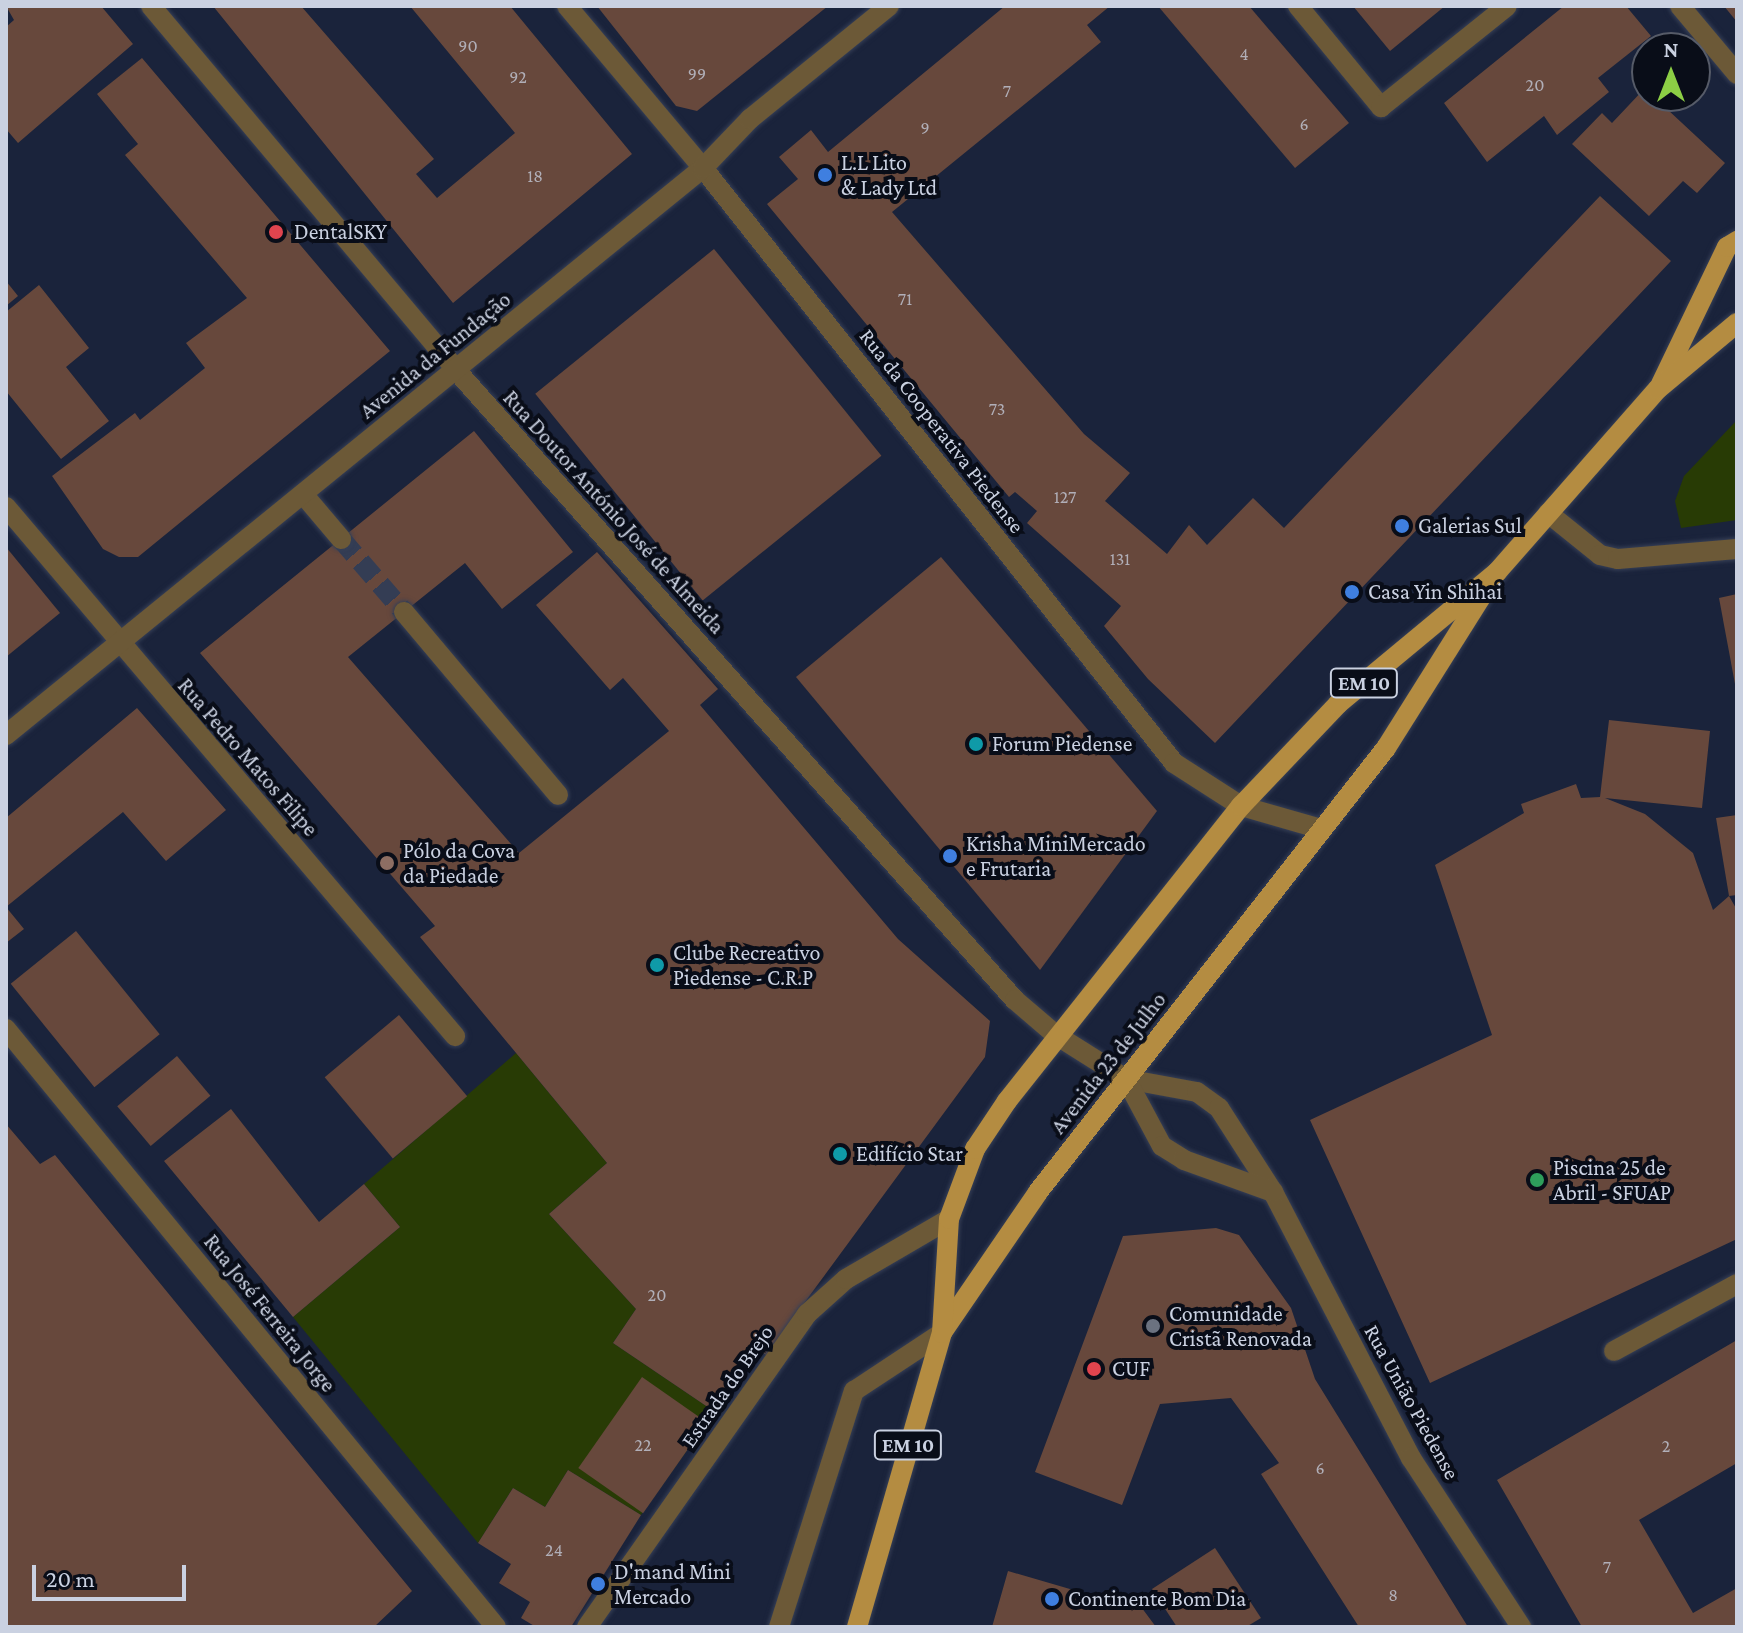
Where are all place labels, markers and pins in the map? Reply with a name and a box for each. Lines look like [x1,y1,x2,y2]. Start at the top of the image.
place label: L.L Lito & Lady Ltd [841,149,937,200]
marker: L.L Lito & Lady Ltd [816,166,834,184]
place label: DentalSKY [294,219,387,245]
marker: DentalSKY [265,221,287,243]
place label: Galerias Sul [1418,513,1522,539]
marker: Galerias Sul [1393,517,1411,535]
place label: Casa Yin Shihai [1368,579,1502,605]
marker: Casa Yin Shihai [1343,583,1361,601]
place label: Forum Piedense [992,731,1132,757]
marker: Forum Piedense [967,735,985,753]
place label: Krisha MiniMercado e Frutaria [966,830,1146,882]
place label: Pólo da Cova da Piedade [403,837,515,888]
marker: Krisha MiniMercado e Frutaria [941,847,959,865]
marker: Pólo da Cova da Piedade [378,854,396,872]
place label: Clube Recreativo Piedense - C.R.P [673,939,820,990]
marker: Clube Recreativo Piedense - C.R.P [648,956,666,974]
place label: Edifício Star [856,1141,963,1167]
marker: Edifício Star [831,1145,849,1163]
place label: Piscina 25 de Abril - SFUAP [1553,1154,1671,1206]
marker: Piscina 25 de Abril - SFUAP [1528,1171,1546,1189]
place label: Comunidade Cristã Renovada [1169,1300,1312,1352]
marker: Comunidade Cristã Renovada [1144,1317,1162,1335]
place label: CUF [1112,1356,1150,1382]
marker: CUF [1083,1358,1105,1380]
place label: D'mand Mini Mercado [614,1558,731,1610]
marker: D'mand Mini Mercado [589,1575,607,1593]
place label: Continente Bom Dia [1068,1586,1246,1612]
marker: Continente Bom Dia [1043,1590,1061,1608]

